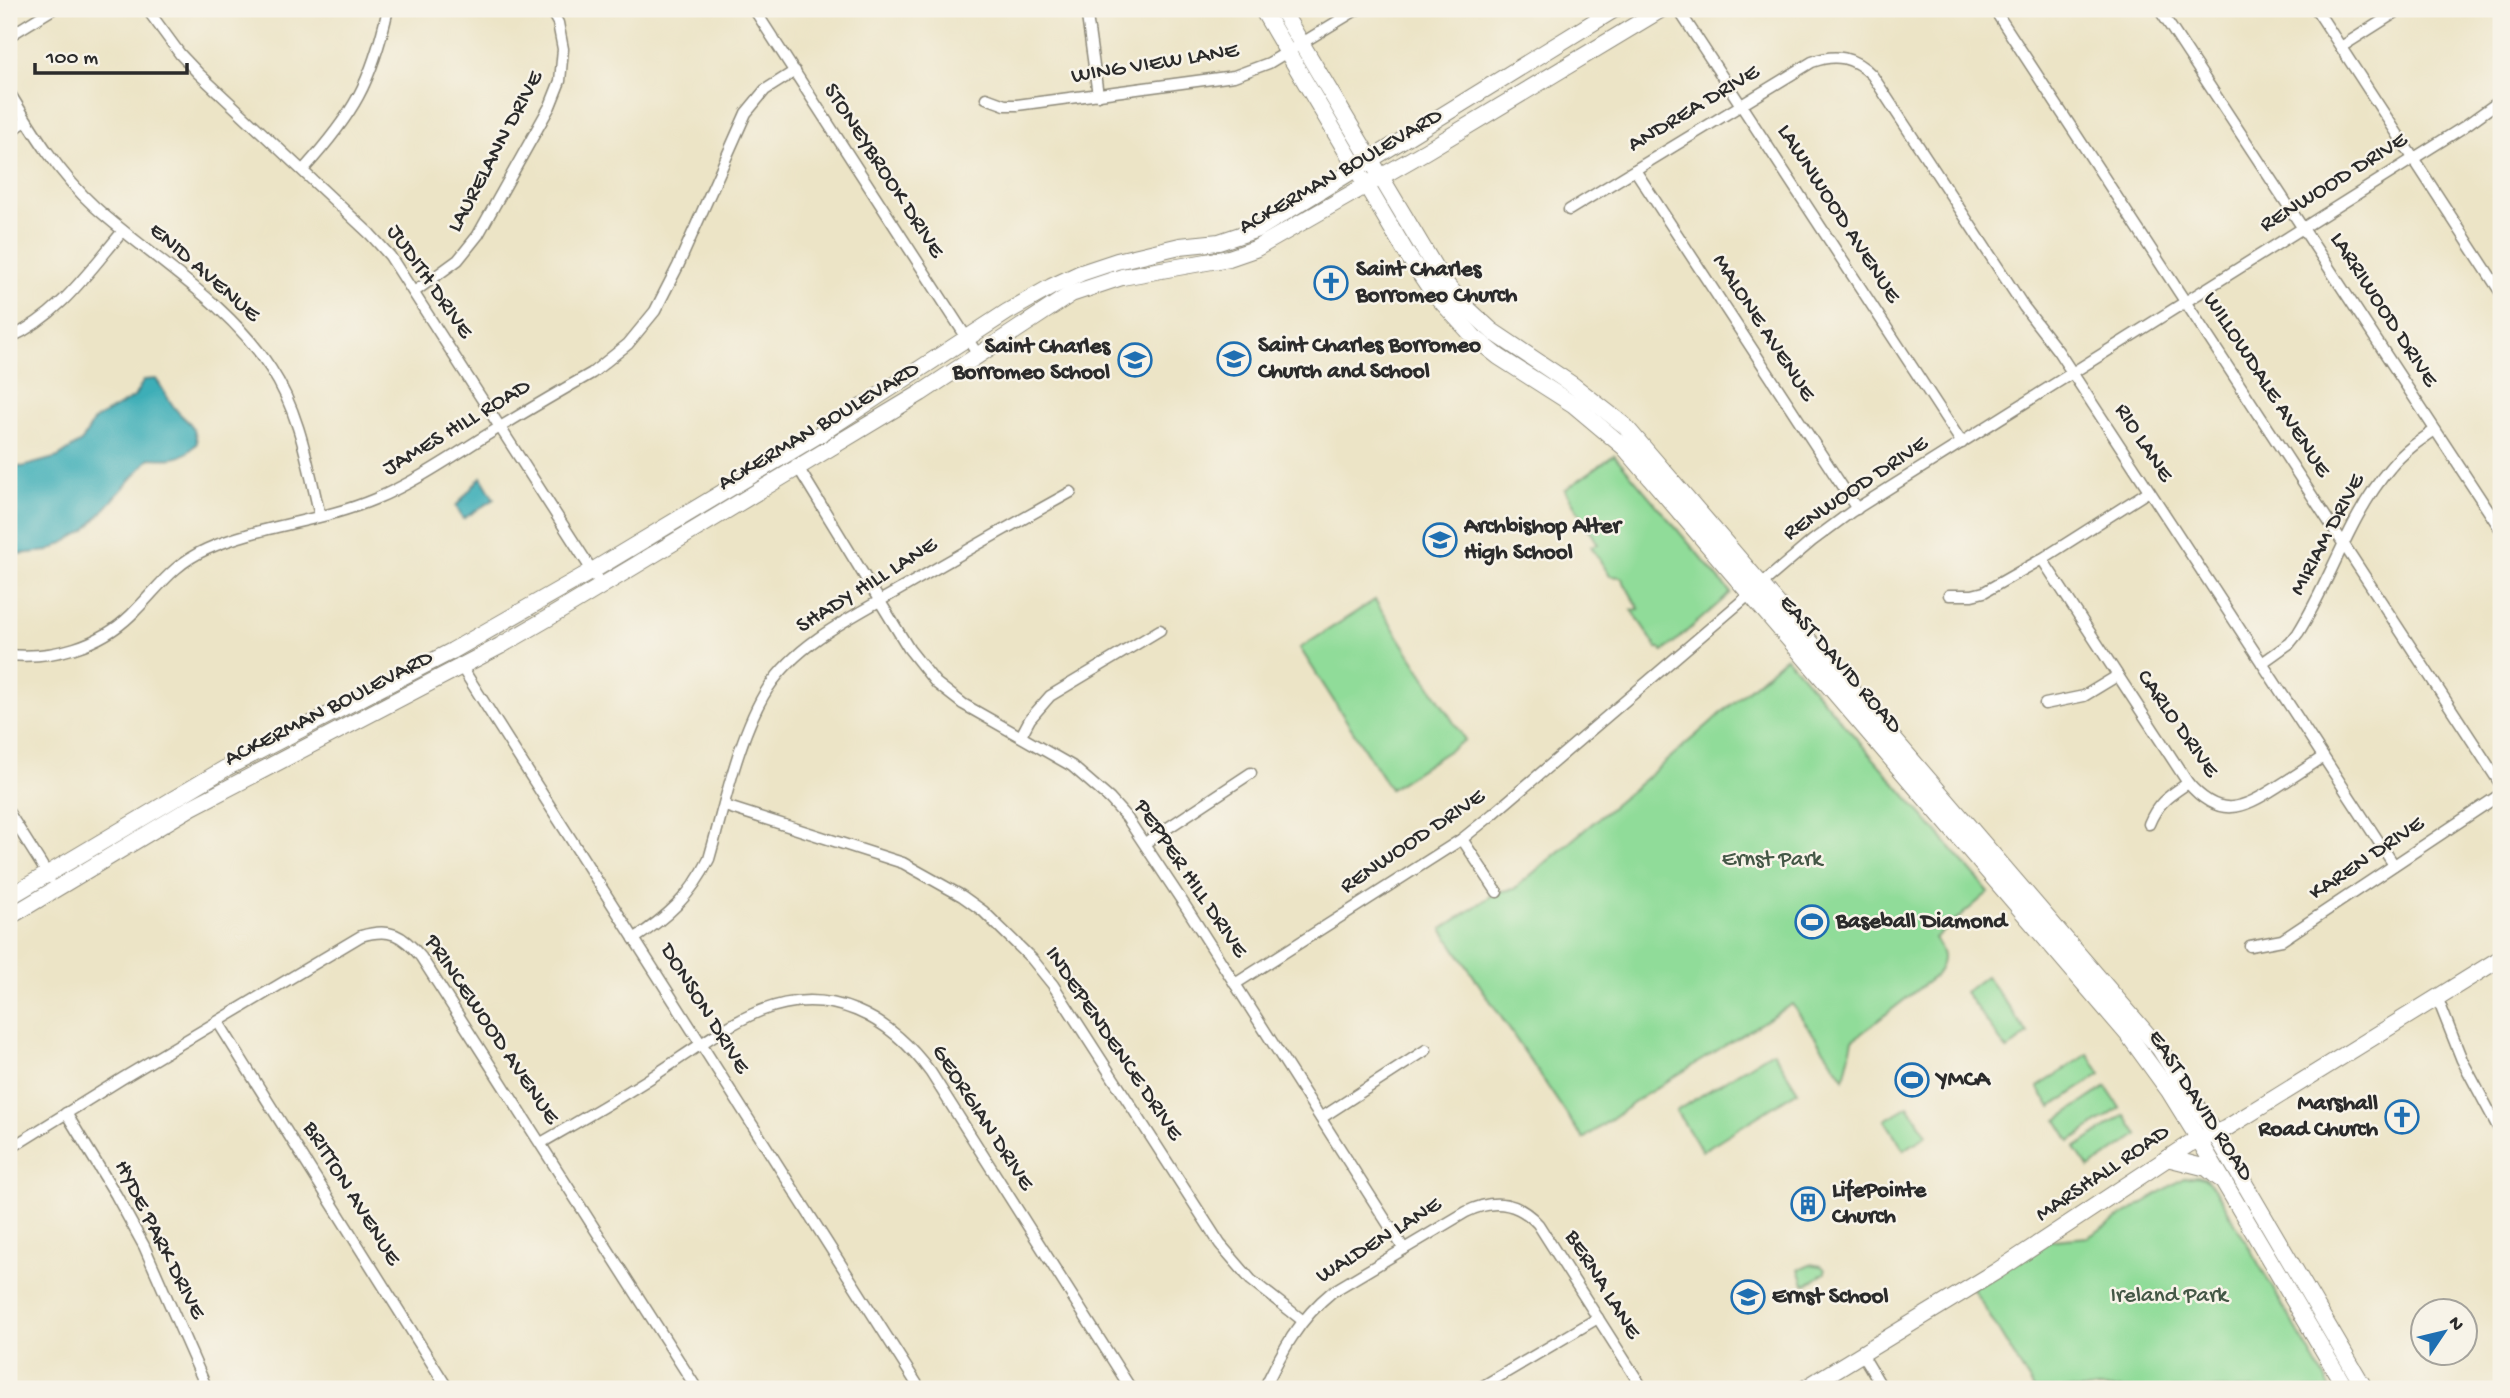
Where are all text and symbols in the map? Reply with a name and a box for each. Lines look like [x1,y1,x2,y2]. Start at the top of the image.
scale bar [35,32,187,76]
street label: WING VIEW LANE [1069,37,1242,91]
text: 100 m [45,47,98,72]
street label: ANDREA DRIVE [1623,58,1766,159]
street label: LAURELANN DRIVE [442,65,551,237]
street label: STONEYBROOK DRIVE [816,79,950,265]
street label: ACKERMAN BOULEVARD [1235,102,1448,241]
street label: LAWNWOOD AVENUE [1770,120,1907,310]
street label: RENWOOD DRIVE [2255,126,2414,239]
street label: ENID AVENUE [143,217,266,330]
street label: JUDITH DRIVE [380,220,479,346]
street label: LARRIWOOD DRIVE [2323,228,2444,394]
street label: MALONE AVENUE [1705,249,1821,408]
place label: Saint Charles Borromeo Church [1355,257,1518,310]
church icon: Saint Charles Borromeo Church [1312,264,1350,302]
street label: WILLOWDALE AVENUE [2196,287,2337,484]
place label: Saint Charles Borromeo Church and School [1258,333,1481,386]
place label: Saint Charles Borromeo School [952,334,1112,387]
school or university icon: Saint Charles Borromeo Church and School [1215,340,1253,378]
school or university icon: Saint Charles Borromeo School [1116,341,1154,379]
street label: ACKERMAN BOULEVARD [713,356,925,498]
street label: JAMES HILL ROAD [378,373,537,483]
street label: RIO LANE [2108,399,2179,489]
street label: RENWOOD DRIVE [1778,430,1935,547]
street label: MIRIAM DRIVE [2285,468,2372,600]
place label: Archbishop Alter High School [1463,514,1623,567]
school or university icon: Archbishop Alter High School [1421,521,1459,559]
street label: SHADY HILL LANE [792,531,944,640]
street label: EAST DAVID ROAD [1773,590,1908,741]
street label: ACKERMAN BOULEVARD [220,644,439,773]
street label: CARLO DRIVE [2130,665,2225,785]
street label: RENWOOD DRIVE [1335,783,1492,900]
street label: PEPPER HILL DRIVE [1127,794,1254,965]
street label: KAREN DRIVE [2304,810,2431,907]
park label: Ernst Park [1722,847,1825,874]
sports icon: Baseball Diamond [1793,903,1831,941]
place label: Baseball Diamond [1835,909,2009,936]
street label: PRINCEWOOD AVENUE [417,929,565,1131]
street label: DONSON DRIVE [652,937,756,1081]
street label: INDEPENDENCE DRIVE [1038,942,1189,1148]
street label: EAST DAVID ROAD [2141,1025,2259,1187]
street label: GEORGIAN DRIVE [925,1040,1040,1197]
sports icon: YMCA [1893,1061,1931,1099]
place label: YMCA [1934,1067,1991,1094]
place label: Marshall Road Church [2257,1091,2379,1144]
church icon: Marshall Road Church [2383,1098,2421,1136]
street label: BRITTON AVENUE [295,1116,407,1272]
street label: MARSHALL ROAD [2031,1119,2176,1229]
street label: HYDE PARK DRIVE [107,1156,211,1325]
place label: LifePointe Church [1832,1178,1927,1231]
building icon: LifePointe Church [1789,1185,1827,1223]
street label: WALDEN LANE [1311,1191,1448,1290]
street label: BERNA LANE [1557,1225,1647,1346]
school or university icon: Ernst School [1729,1278,1767,1316]
park label: Ireland Park [2110,1283,2230,1310]
place label: Ernst School [1772,1284,1888,1311]
north arrow [2408,1296,2478,1366]
text: N [2442,1313,2468,1336]

